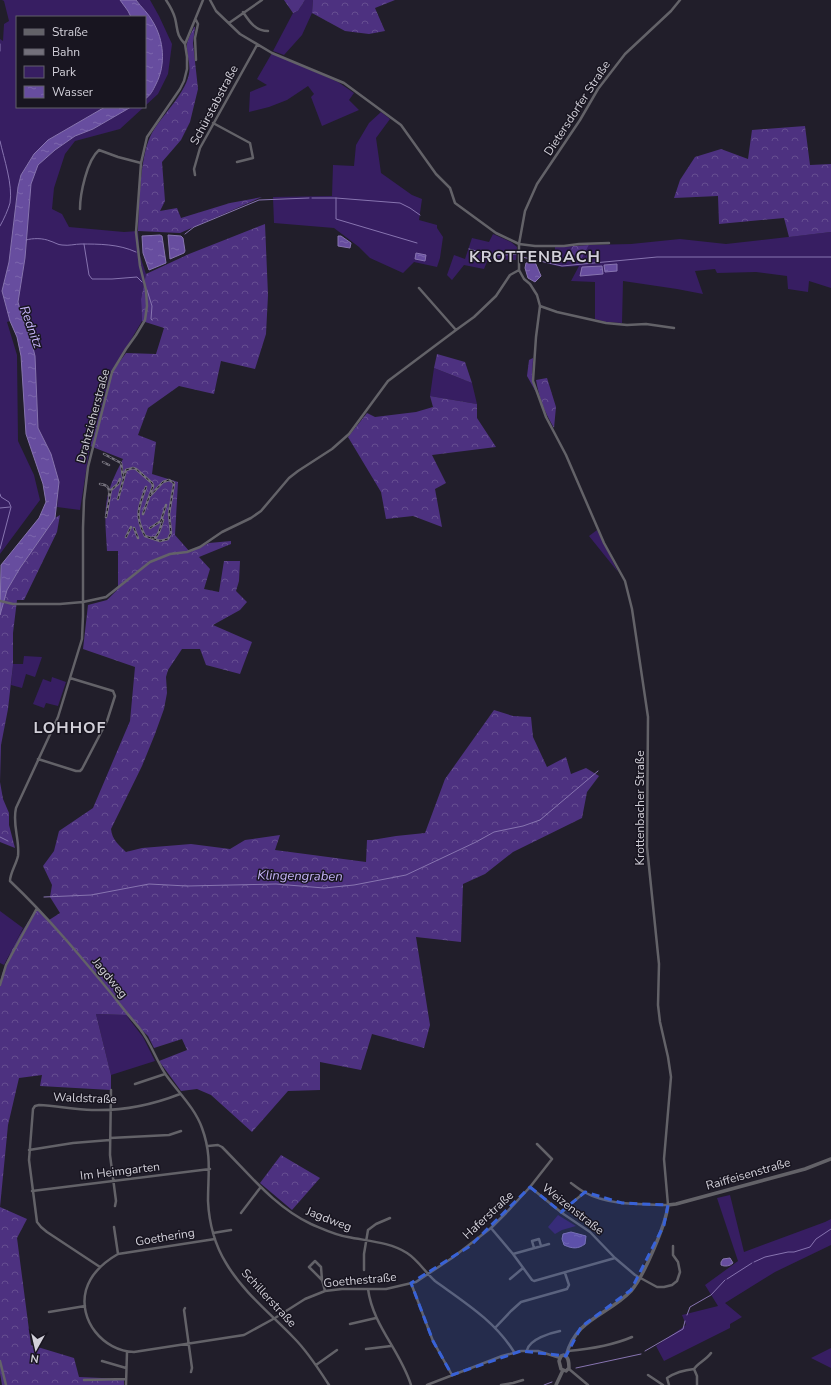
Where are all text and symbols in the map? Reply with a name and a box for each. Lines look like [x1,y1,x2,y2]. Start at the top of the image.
legend [16,16,146,108]
text: Straße [52,24,88,40]
text: Bahn [52,44,80,60]
street label: Dietersdorfer Straße [540,57,614,159]
street label: Schürstabstraße [186,62,242,148]
text: Park [52,64,77,80]
text: Wasser [52,84,94,100]
district label: KROTTENBACH [469,246,601,268]
water label: Rednitz [15,303,47,351]
street label: Drahtzieherstraße [73,367,113,465]
district label: LOHHOF [33,717,107,739]
street label: Krottenbacher Straße [632,750,648,866]
water label: Klingengraben [257,866,343,886]
street label: Jagdweg [88,954,131,1002]
street label: Waldstraße [53,1089,117,1107]
street label: Raiffeisenstraße [704,1154,792,1194]
street label: Im Heimgarten [79,1158,161,1184]
street label: Weizenstraße [539,1180,607,1238]
street label: Haferstraße [459,1187,517,1243]
street label: Jagdweg [303,1203,354,1235]
street label: Goethering [134,1224,196,1250]
street label: Schillerstraße [238,1265,300,1331]
street label: Goethestraße [323,1269,397,1291]
north arrow [16,1329,56,1369]
text: N [30,1350,40,1366]

